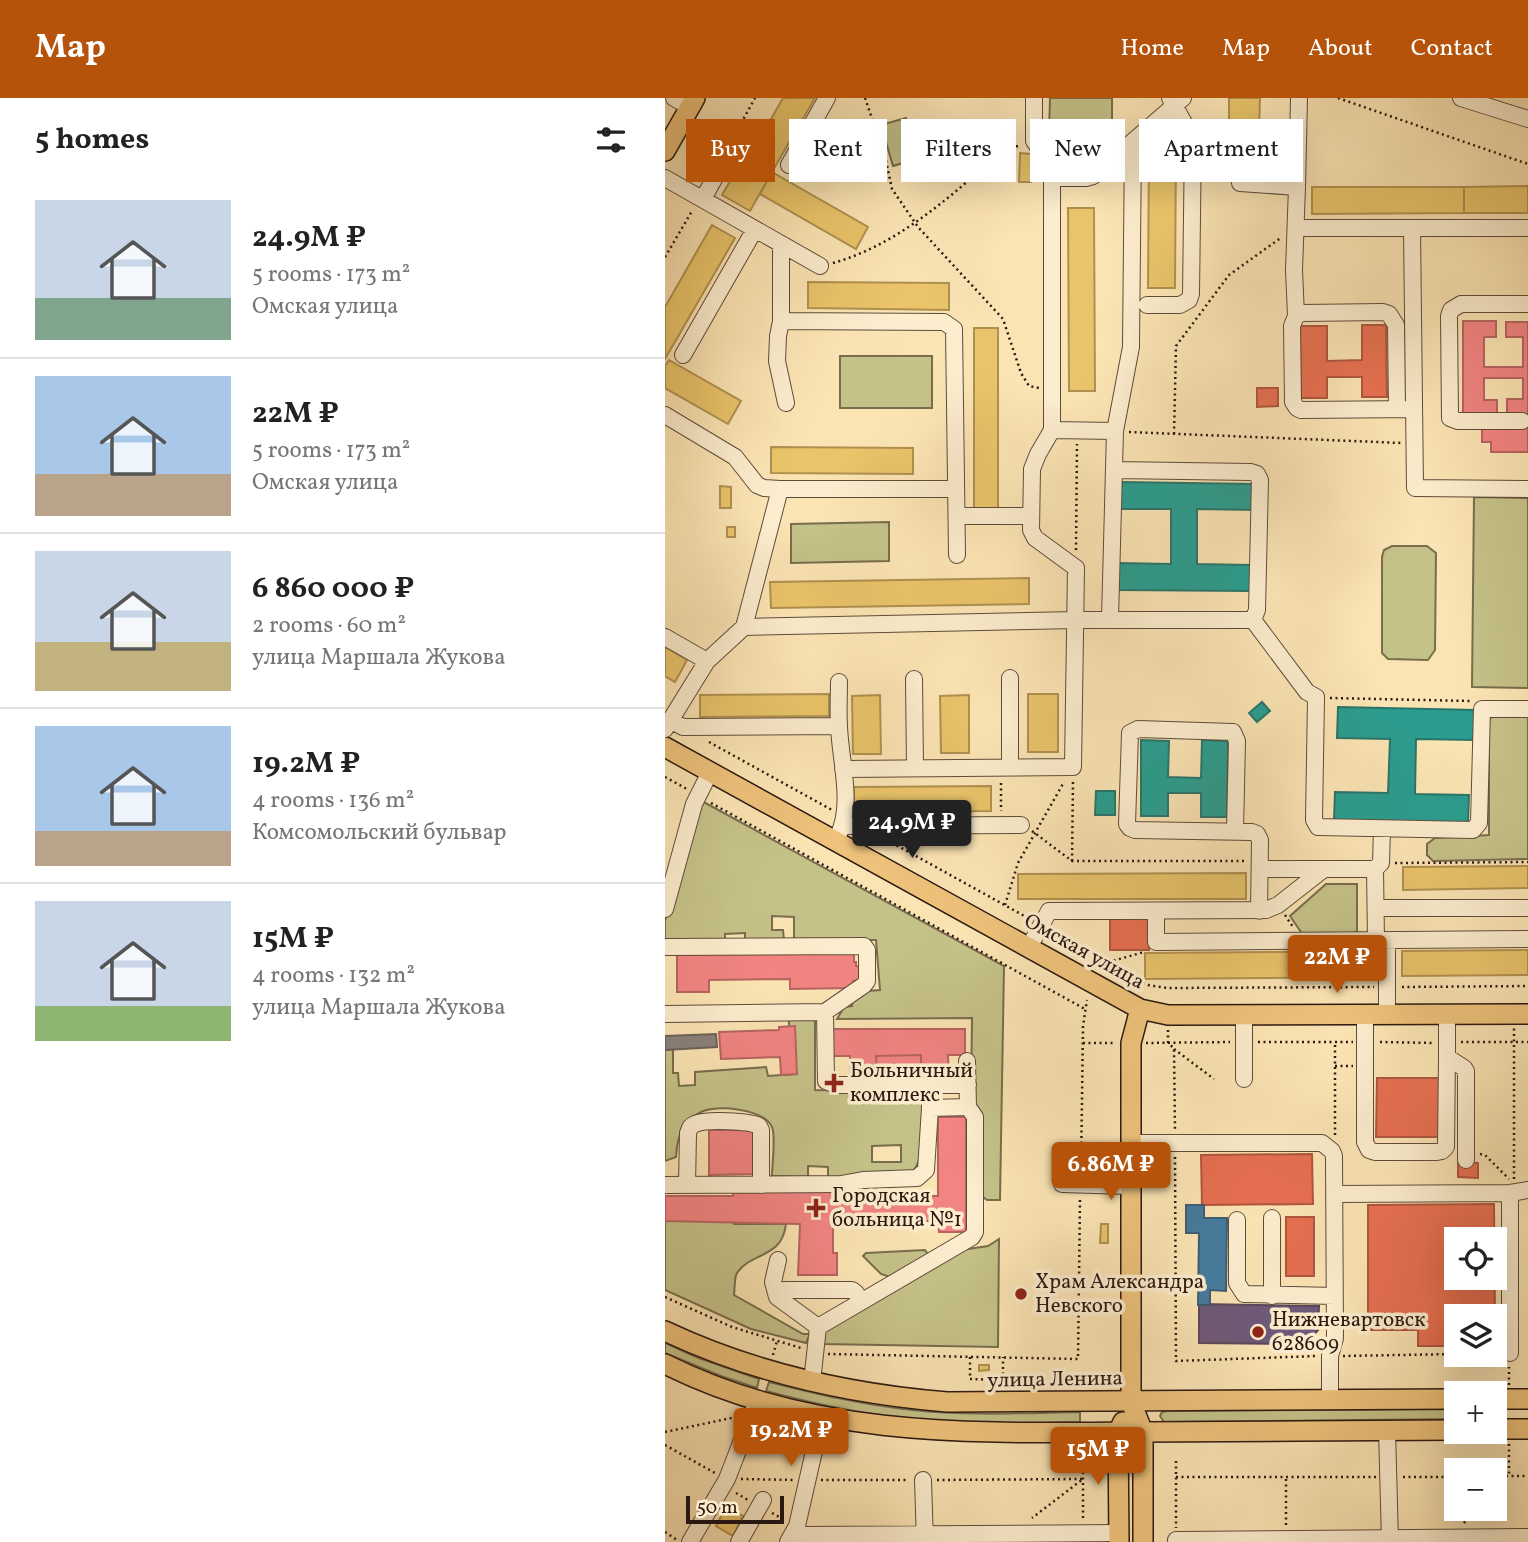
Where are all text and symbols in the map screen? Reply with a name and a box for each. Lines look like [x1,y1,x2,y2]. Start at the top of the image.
text: Map [35,26,106,72]
text: Home [1120,32,1184,66]
text: Map [1222,32,1270,66]
text: About [1308,32,1373,66]
text: Contact [1411,32,1493,66]
text: 5 homes [35,119,149,161]
chip: Buy [686,119,775,182]
chip: Rent [789,119,887,182]
chip: Filters [901,119,1016,182]
chip: New [1030,119,1125,182]
chip: Apartment [1139,119,1303,182]
icon: filters [592,121,630,159]
text: 24.9M ₽ [252,217,366,259]
icon: home [91,228,175,312]
text: 5 rooms · 173 m² [252,259,410,291]
text: Омская улица [252,291,399,323]
text: 22M ₽ [252,393,339,435]
icon: home [91,404,175,488]
text: 5 rooms · 173 m² [252,435,410,467]
text: Омская улица [252,467,399,499]
text: 6 860 000 ₽ [252,568,414,610]
icon: home [91,579,175,663]
text: 2 rooms · 60 m² [252,610,406,642]
text: улица Маршала Жукова [252,642,506,674]
text: 19.2M ₽ [252,743,360,785]
icon: home [91,754,175,838]
text: 4 rooms · 136 m² [252,785,414,817]
pin: 24.9M ₽ [847,800,977,860]
text: 24.9M ₽ [868,807,956,839]
text: Комсомольский бульвар [252,817,506,849]
street label: Омская улица [1018,907,1150,997]
text: 15M ₽ [252,918,334,960]
icon: home [91,929,175,1013]
pin: 22M ₽ [1288,936,1386,995]
text: 22M ₽ [1304,942,1370,974]
text: 4 rooms · 132 m² [252,960,415,992]
text: улица Маршала Жукова [252,992,506,1024]
place label: Больничный комплекс [850,1057,973,1110]
marker: Больничный комплекс [824,1073,844,1093]
pin: 6.86M ₽ [1046,1142,1176,1202]
text: 6.86M ₽ [1068,1149,1154,1181]
place label: Городская больница №1 [832,1182,962,1235]
marker: Городская больница №1 [806,1198,826,1218]
map controls [1444,1227,1507,1521]
button: locate [1444,1227,1507,1290]
place label: Храм Александра Невского [1035,1268,1204,1321]
marker: Храм Александра Невского [1013,1286,1029,1302]
button: layers [1444,1304,1507,1367]
place label: Нижневартовск 628609 [1272,1306,1425,1359]
marker: Нижневартовск 628609 [1250,1324,1266,1340]
street label: улица Ленина [987,1364,1123,1396]
button: + [1444,1381,1507,1444]
pin: 19.2M ₽ [726,1408,856,1468]
text: 19.2M ₽ [749,1415,833,1447]
pin: 15M ₽ [1049,1428,1147,1487]
text: 15M ₽ [1067,1434,1129,1466]
button: − [1444,1458,1507,1521]
scale bar [686,1493,784,1525]
text: 50 m [697,1495,738,1521]

